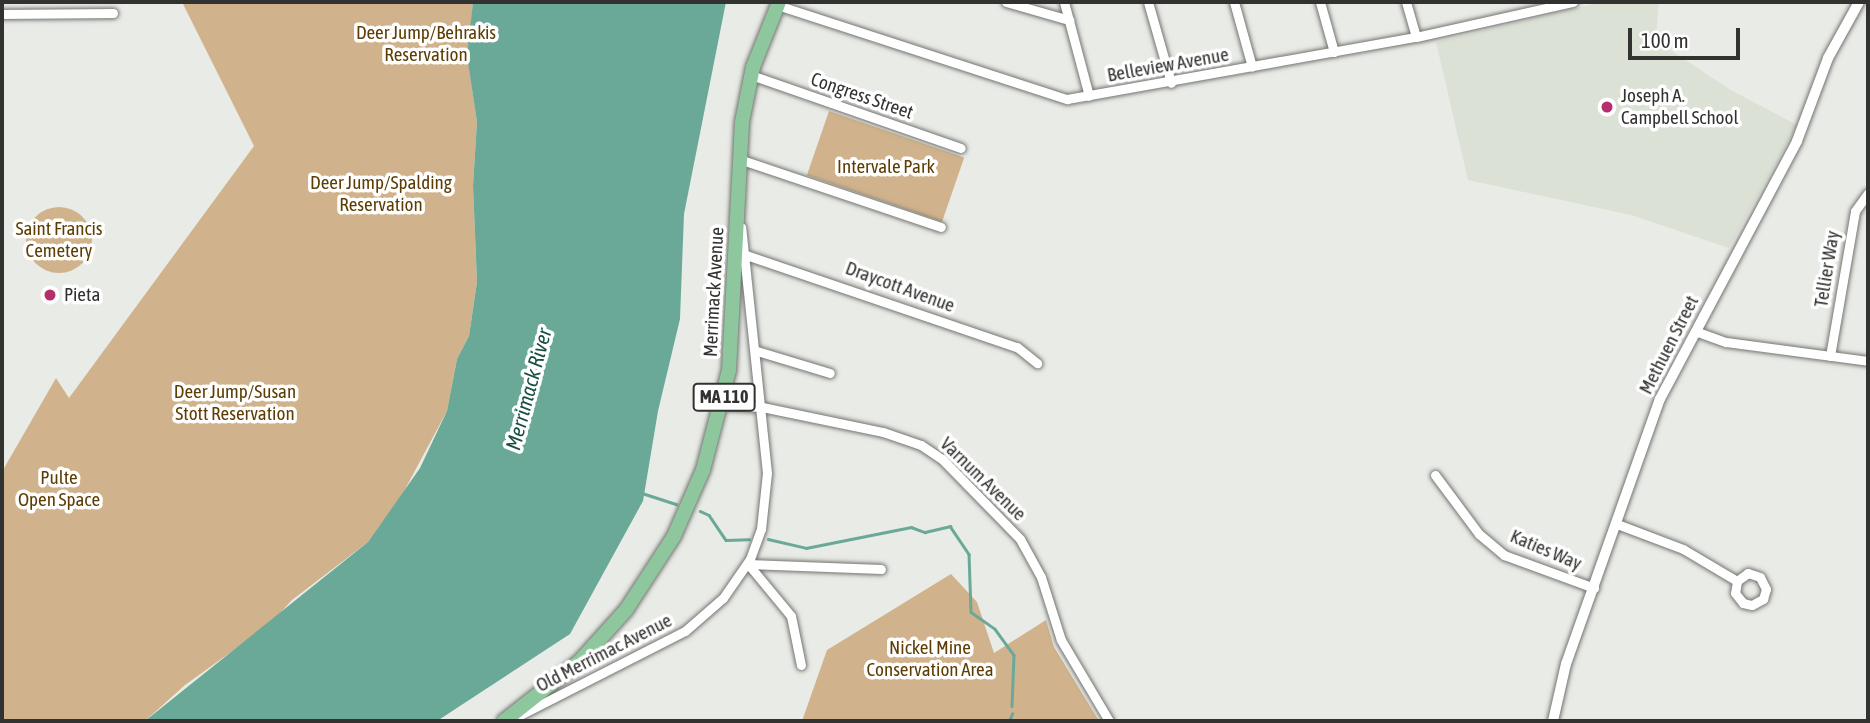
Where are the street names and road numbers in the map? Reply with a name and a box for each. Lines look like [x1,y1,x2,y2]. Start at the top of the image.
street label: Belleview Avenue [1105,43,1231,87]
street label: Congress Street [808,68,916,124]
street label: Merrimack Avenue [699,226,729,358]
street label: Tellier Way [1810,229,1844,309]
street label: Draycott Avenue [842,257,958,317]
street label: Methuen Street [1634,292,1704,398]
road number: MA 110 [692,382,756,412]
street label: Varnum Avenue [935,432,1031,526]
street label: Katies Way [1507,525,1585,575]
street label: Old Merrimac Avenue [532,609,676,697]

